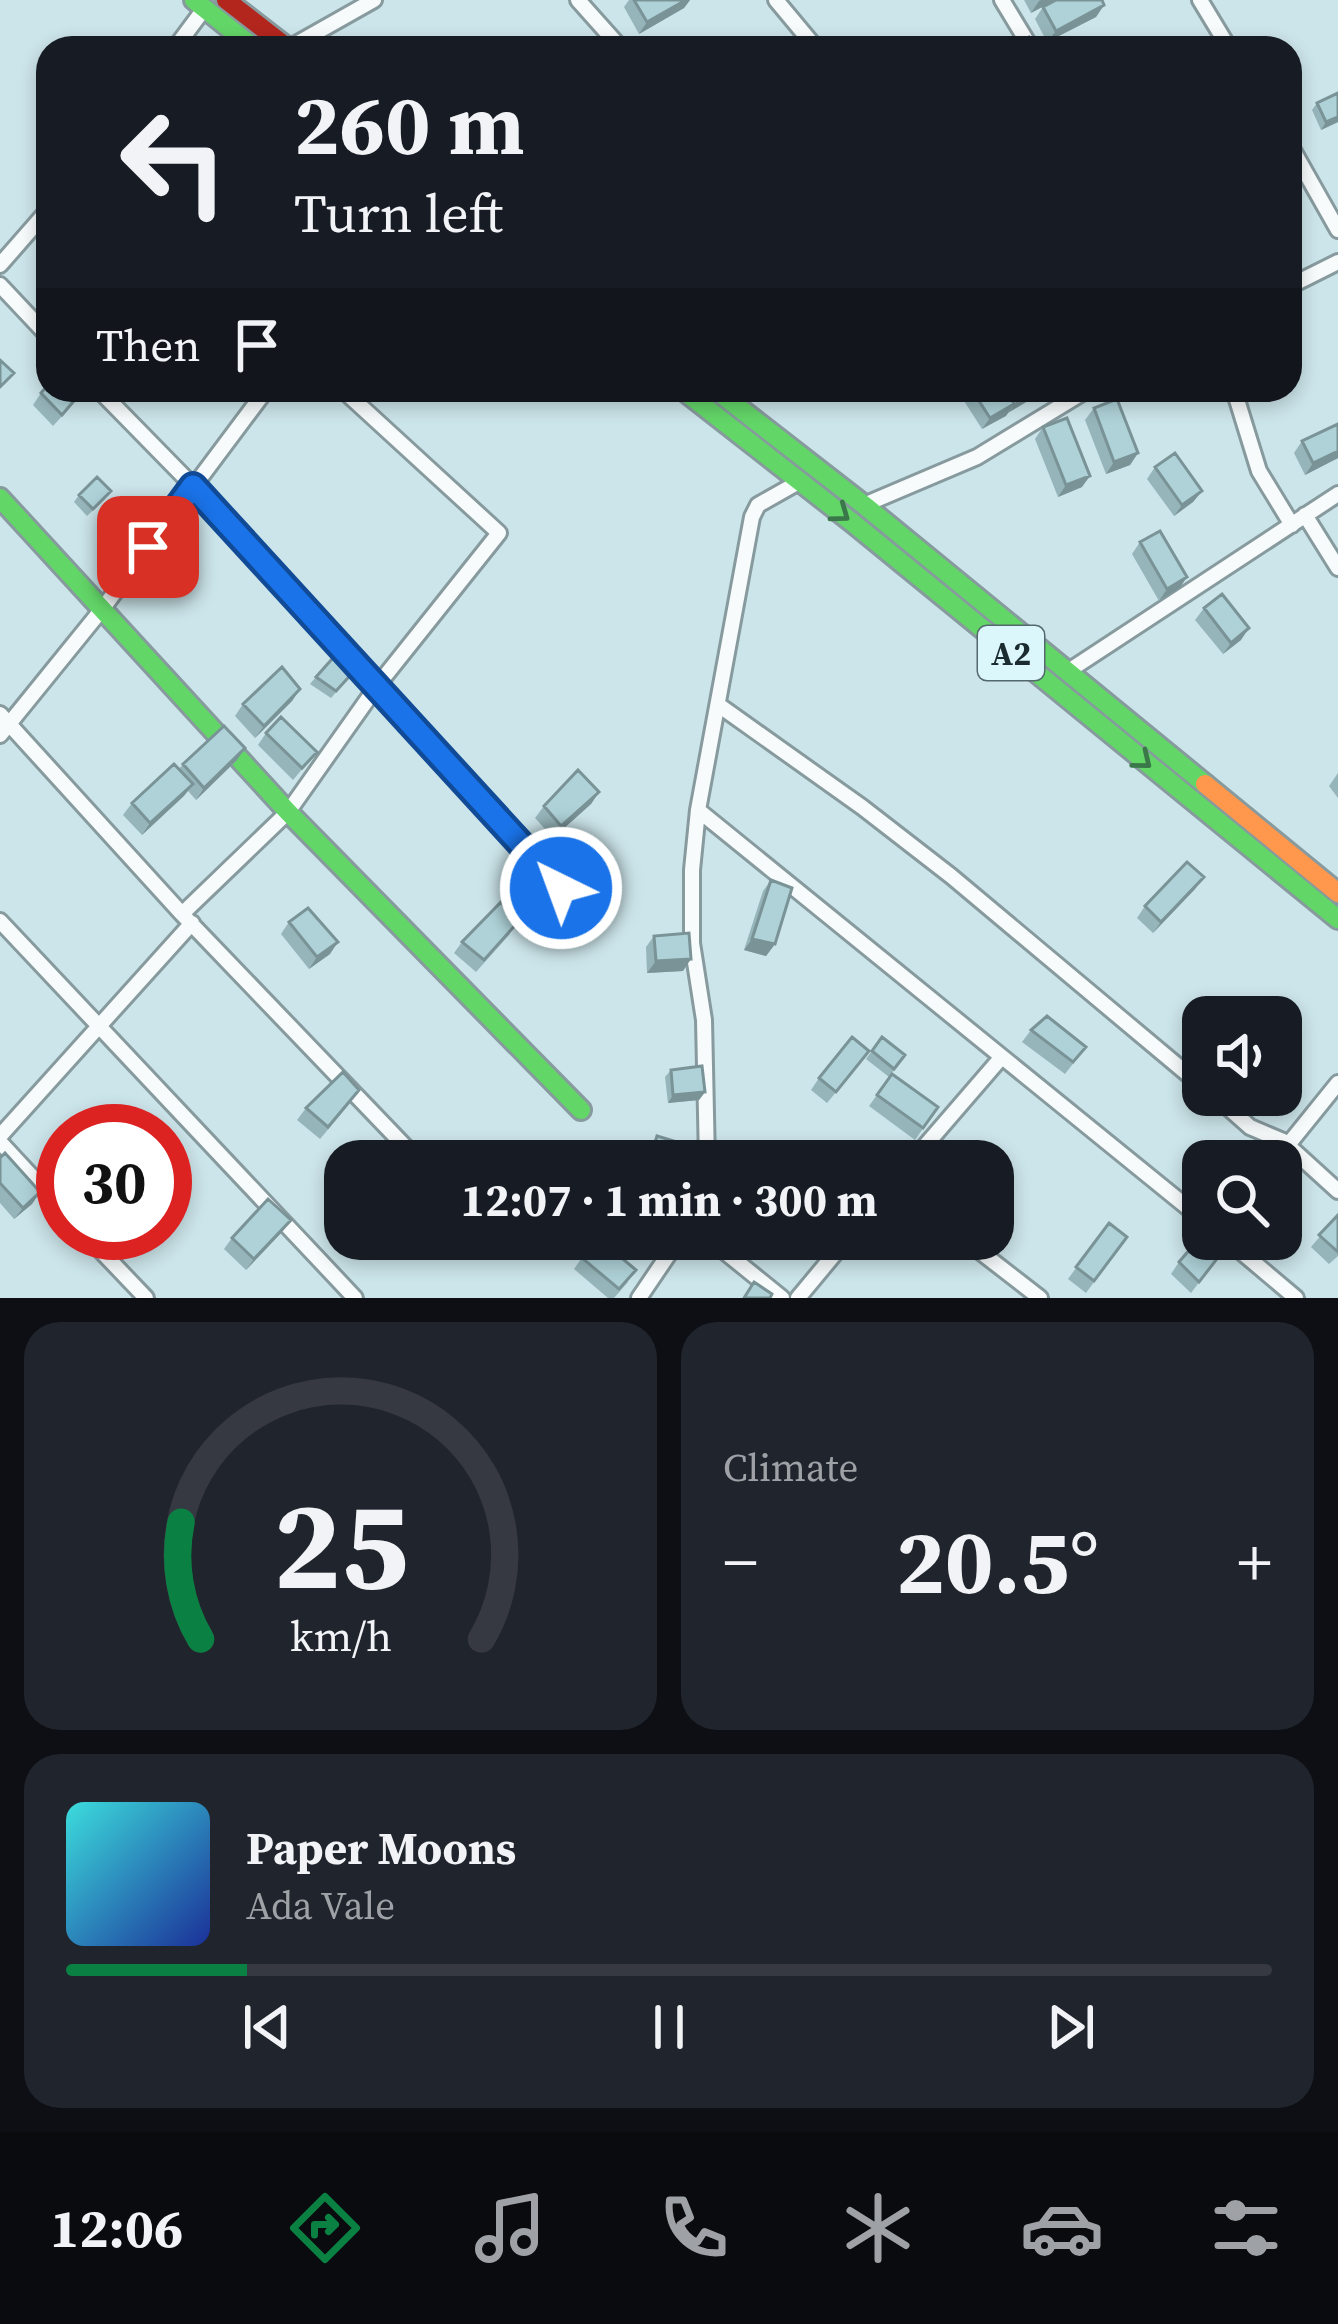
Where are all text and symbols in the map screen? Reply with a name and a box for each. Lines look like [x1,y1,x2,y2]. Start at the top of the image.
text: 260 m [294,67,525,182]
icon: left [96,84,252,240]
text: Turn left [294,176,503,250]
icon: arrive [224,312,290,378]
text: Then [96,314,200,376]
pin [97,496,199,598]
one-way arrow [827,500,849,522]
icon: arrive [115,514,181,580]
road number: A2 [978,626,1044,680]
one-way arrow [1129,746,1151,768]
position arrow [498,825,624,951]
map controls [1182,996,1302,1260]
button: sound [1182,996,1302,1116]
speed limit sign: 30 [36,1104,192,1260]
button: search [1182,1140,1302,1260]
text: 12:07 · 1 min · 300 m [461,1169,877,1231]
text: Climate [723,1441,858,1494]
text: 25 [273,1459,408,1630]
text: 20.5° [896,1500,1099,1623]
text: − [723,1517,758,1607]
text: + [1237,1517,1272,1607]
text: km/h [289,1607,392,1665]
text: Paper Moons [246,1817,516,1879]
text: Ada Vale [246,1879,395,1932]
icon: previous [234,1994,300,2060]
icon: pause [636,1994,702,2060]
icon: next [1038,1994,1104,2060]
icon: directions [283,2186,367,2270]
icon: music [468,2186,552,2270]
icon: phone [652,2186,736,2270]
icon: climate [836,2186,920,2270]
icon: car [1020,2186,1104,2270]
icon: filters [1204,2186,1288,2270]
text: 12:06 [50,2191,183,2265]

